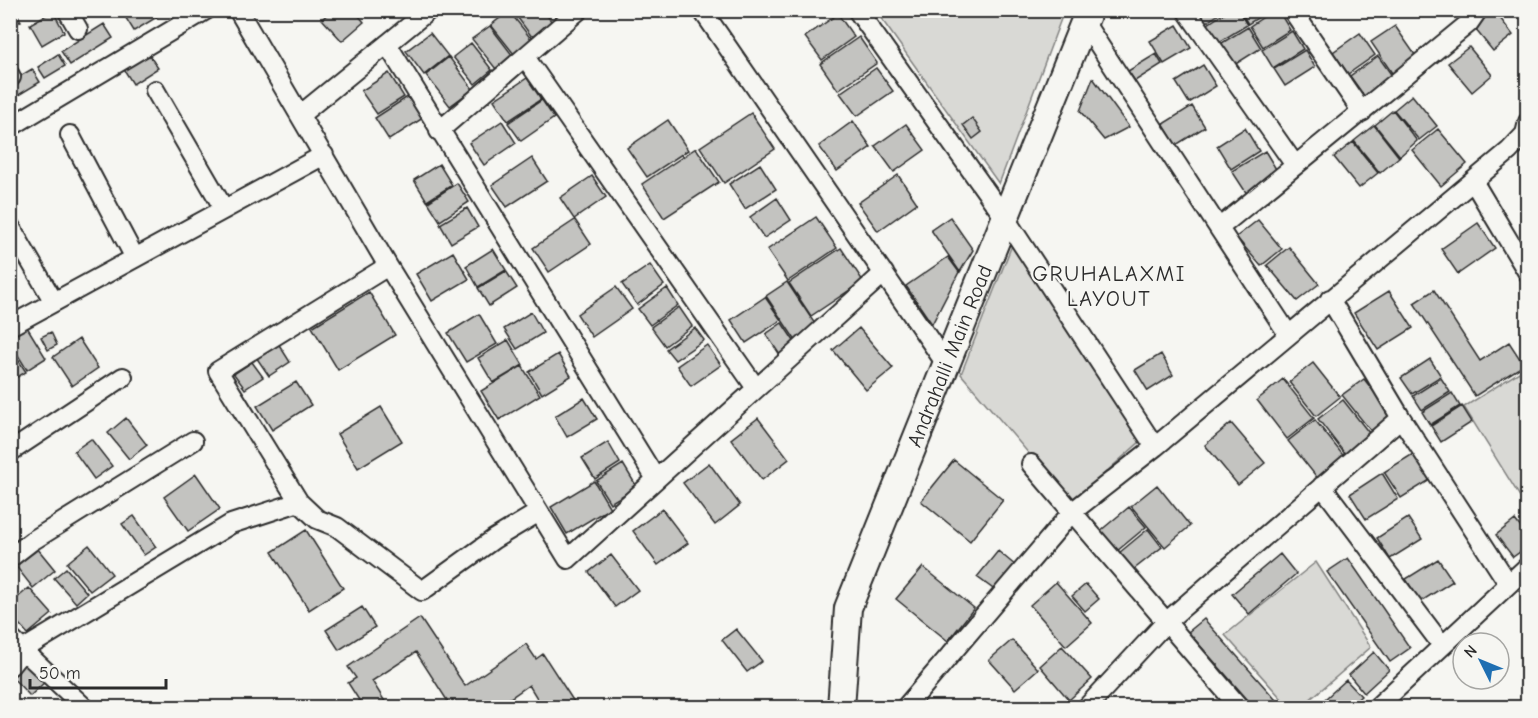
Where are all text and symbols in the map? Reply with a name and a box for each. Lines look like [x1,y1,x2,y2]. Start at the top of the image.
street label: Andrahalli Main Road [902,261,997,450]
district label: GRUHALAXMI LAYOUT [1032,261,1186,312]
north arrow [1451,631,1511,691]
text: N [1461,641,1481,661]
scale bar [30,652,166,690]
text: 50 m [39,663,81,684]

